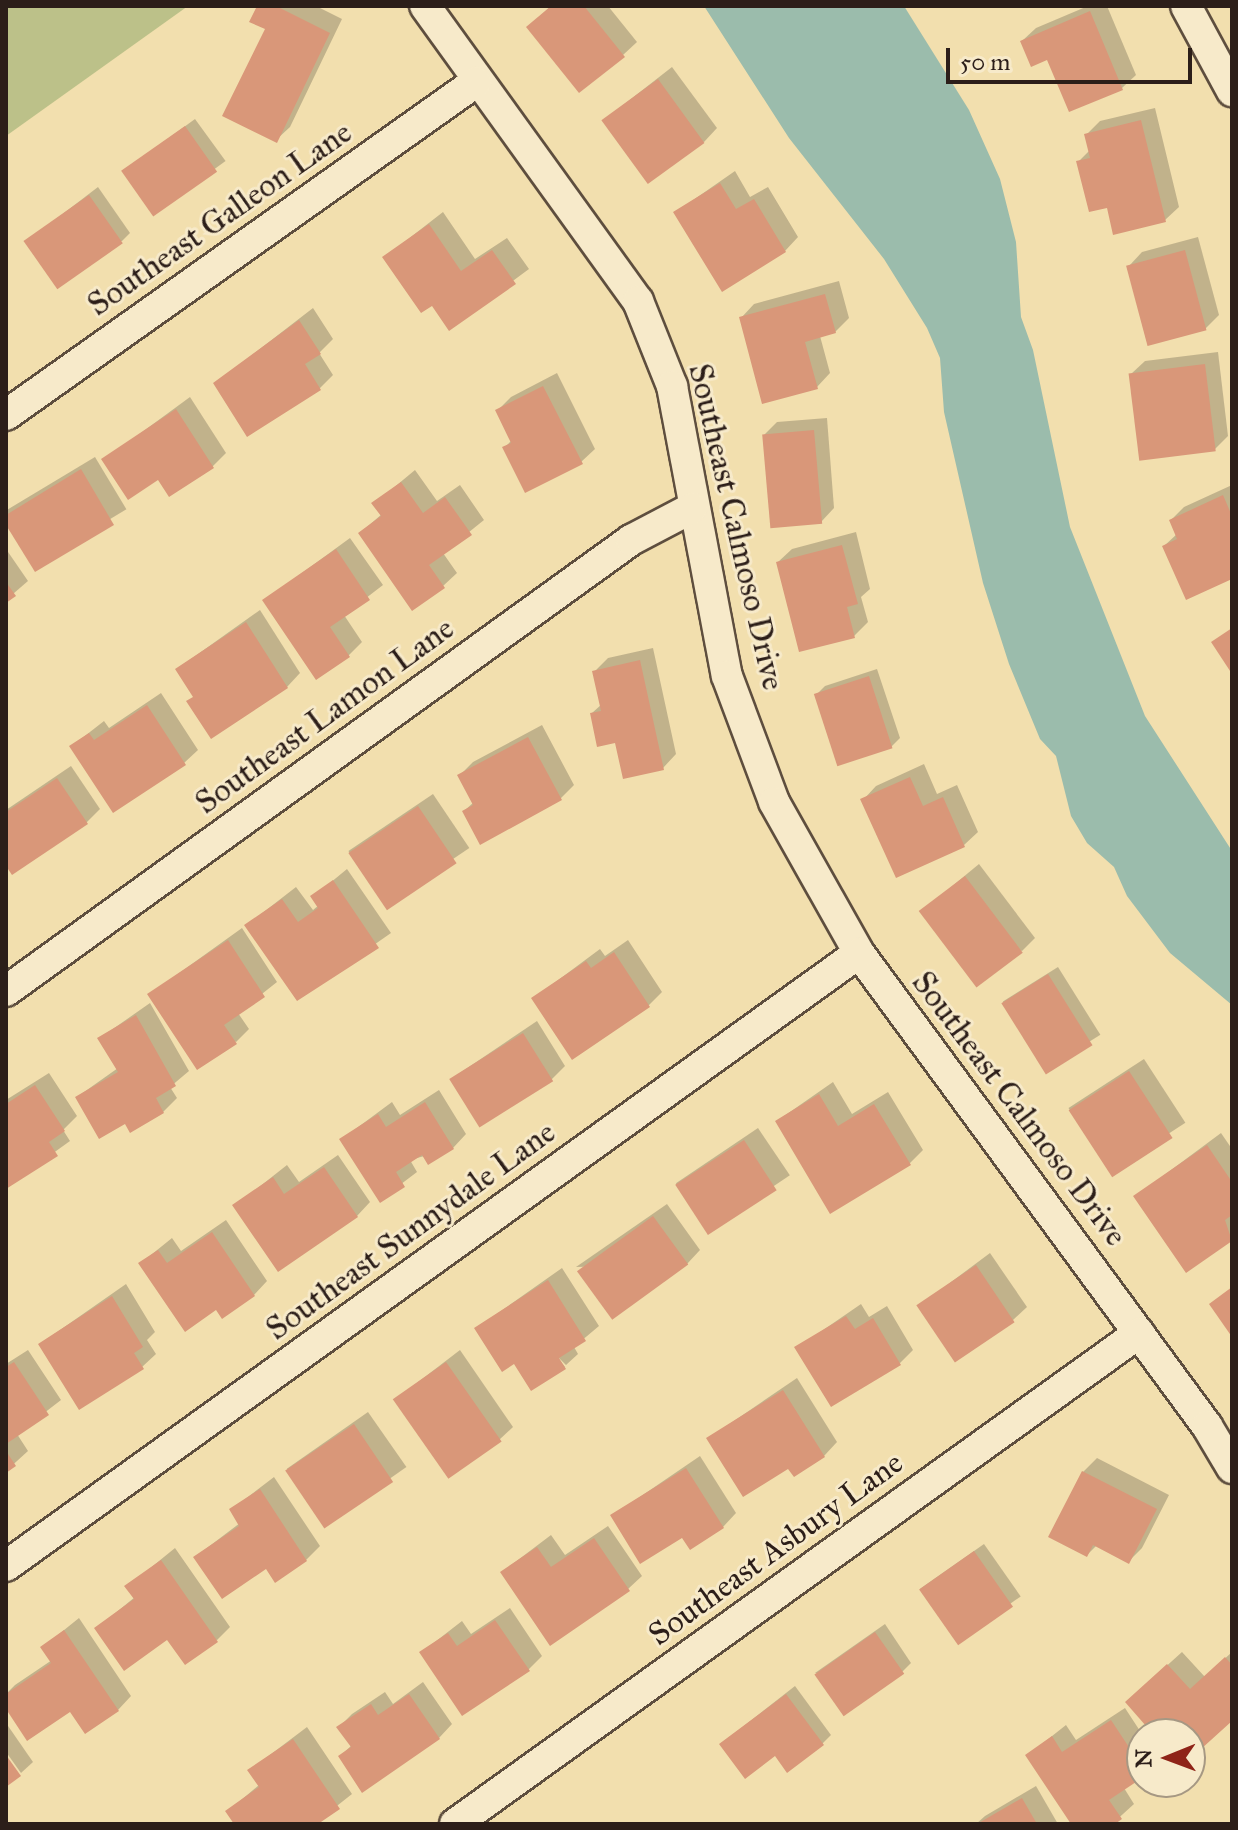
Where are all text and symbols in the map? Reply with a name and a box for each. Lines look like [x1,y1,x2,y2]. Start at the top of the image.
scale bar [950,32,1196,82]
text: 50 m [960,47,1010,77]
street label: Southeast Galleon Lane [81,113,359,325]
street label: Southeast Calmoso Drive [680,360,792,694]
street label: Southeast Lamon Lane [188,609,462,823]
street label: Southeast Calmoso Drive [903,964,1135,1254]
street label: Southeast Sunnydale Lane [259,1113,563,1349]
street label: Southeast Asbury Lane [641,1444,911,1654]
north arrow [1126,1718,1206,1798]
text: N [1130,1749,1157,1768]

